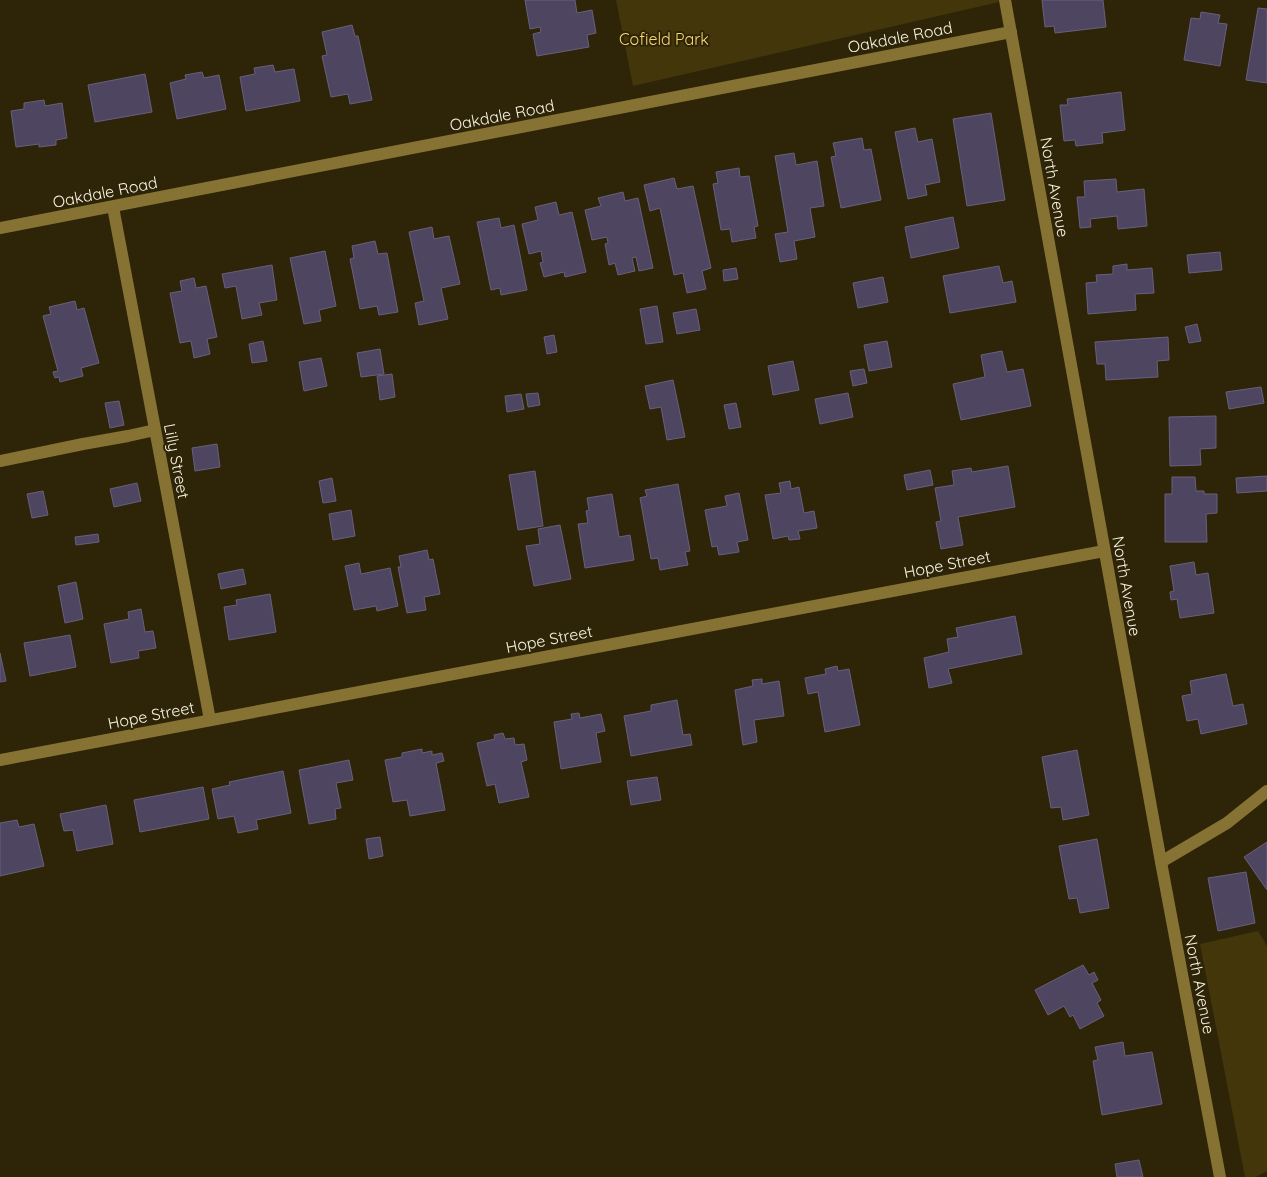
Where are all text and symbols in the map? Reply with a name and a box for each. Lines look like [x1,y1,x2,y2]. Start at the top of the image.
street label: Oakdale Road [846,17,954,57]
park label: Cofield Park [619,29,709,49]
street label: Oakdale Road [448,95,556,135]
street label: North Avenue [1036,135,1074,239]
street label: Oakdale Road [51,172,159,212]
street label: Lilly Street [160,422,194,500]
street label: North Avenue [1108,534,1146,638]
street label: Hope Street [902,546,992,582]
street label: Hope Street [504,621,594,657]
street label: Hope Street [106,697,196,733]
street label: North Avenue [1181,932,1219,1036]

